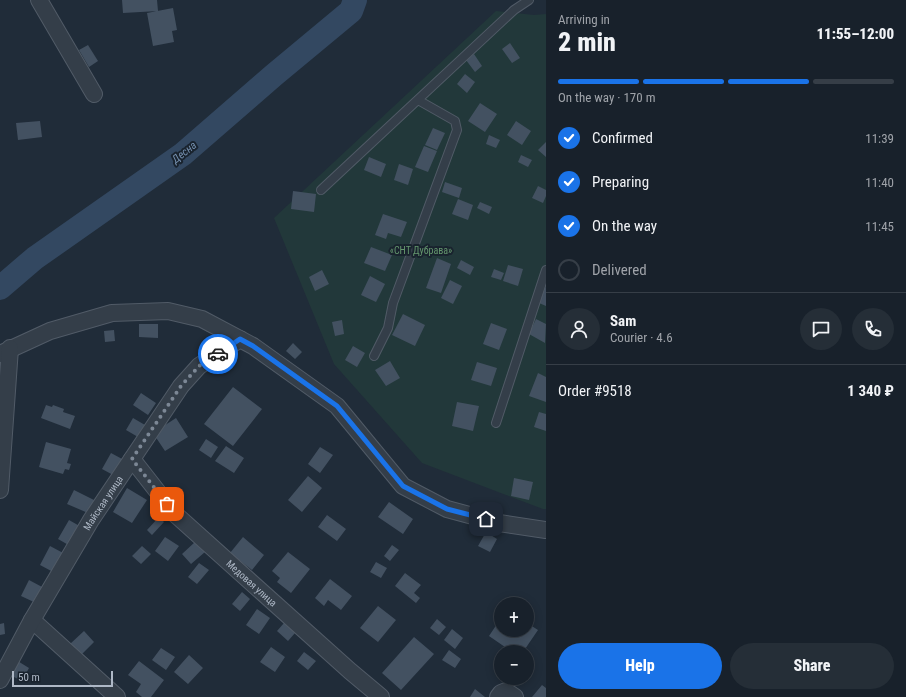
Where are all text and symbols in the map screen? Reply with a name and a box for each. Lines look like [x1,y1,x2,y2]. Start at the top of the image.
text: Arriving in [558,12,610,27]
text: 11:55–12:00 [816,25,894,43]
text: 2 min [558,27,616,57]
text: On the way · 170 m [558,90,655,105]
icon: check [558,127,580,149]
text: Confirmed [592,129,653,147]
text: 11:39 [865,131,894,146]
water label: Десна [169,139,199,167]
icon: check [558,171,580,193]
text: Preparing [592,173,649,191]
text: 11:40 [865,175,894,190]
icon: check [558,215,580,237]
text: On the way [592,217,657,235]
text: 11:45 [865,219,894,234]
park label: «СНТ Дубрава» [390,245,452,256]
text: Delivered [592,261,647,279]
button: person [558,308,600,350]
button: chat [800,308,842,350]
button: phone [852,308,894,350]
text: Sam [610,312,636,330]
text: Courier · 4.6 [610,330,673,345]
courier [198,334,238,374]
icon: car [207,343,229,365]
text: Order #9518 [558,382,632,400]
text: 1 340 ₽ [847,382,894,400]
street label: Майская улица [81,474,125,532]
pin [150,487,184,521]
icon: bag [156,493,178,515]
pin [469,502,503,536]
icon: home [475,508,497,530]
street label: Медовая улица [224,558,279,609]
map controls [494,597,534,685]
button: + [494,597,534,637]
button: Help [558,643,722,689]
button: Share [730,643,894,689]
button: − [494,645,534,685]
scale bar [12,669,113,688]
text: 50 m [18,671,40,684]

